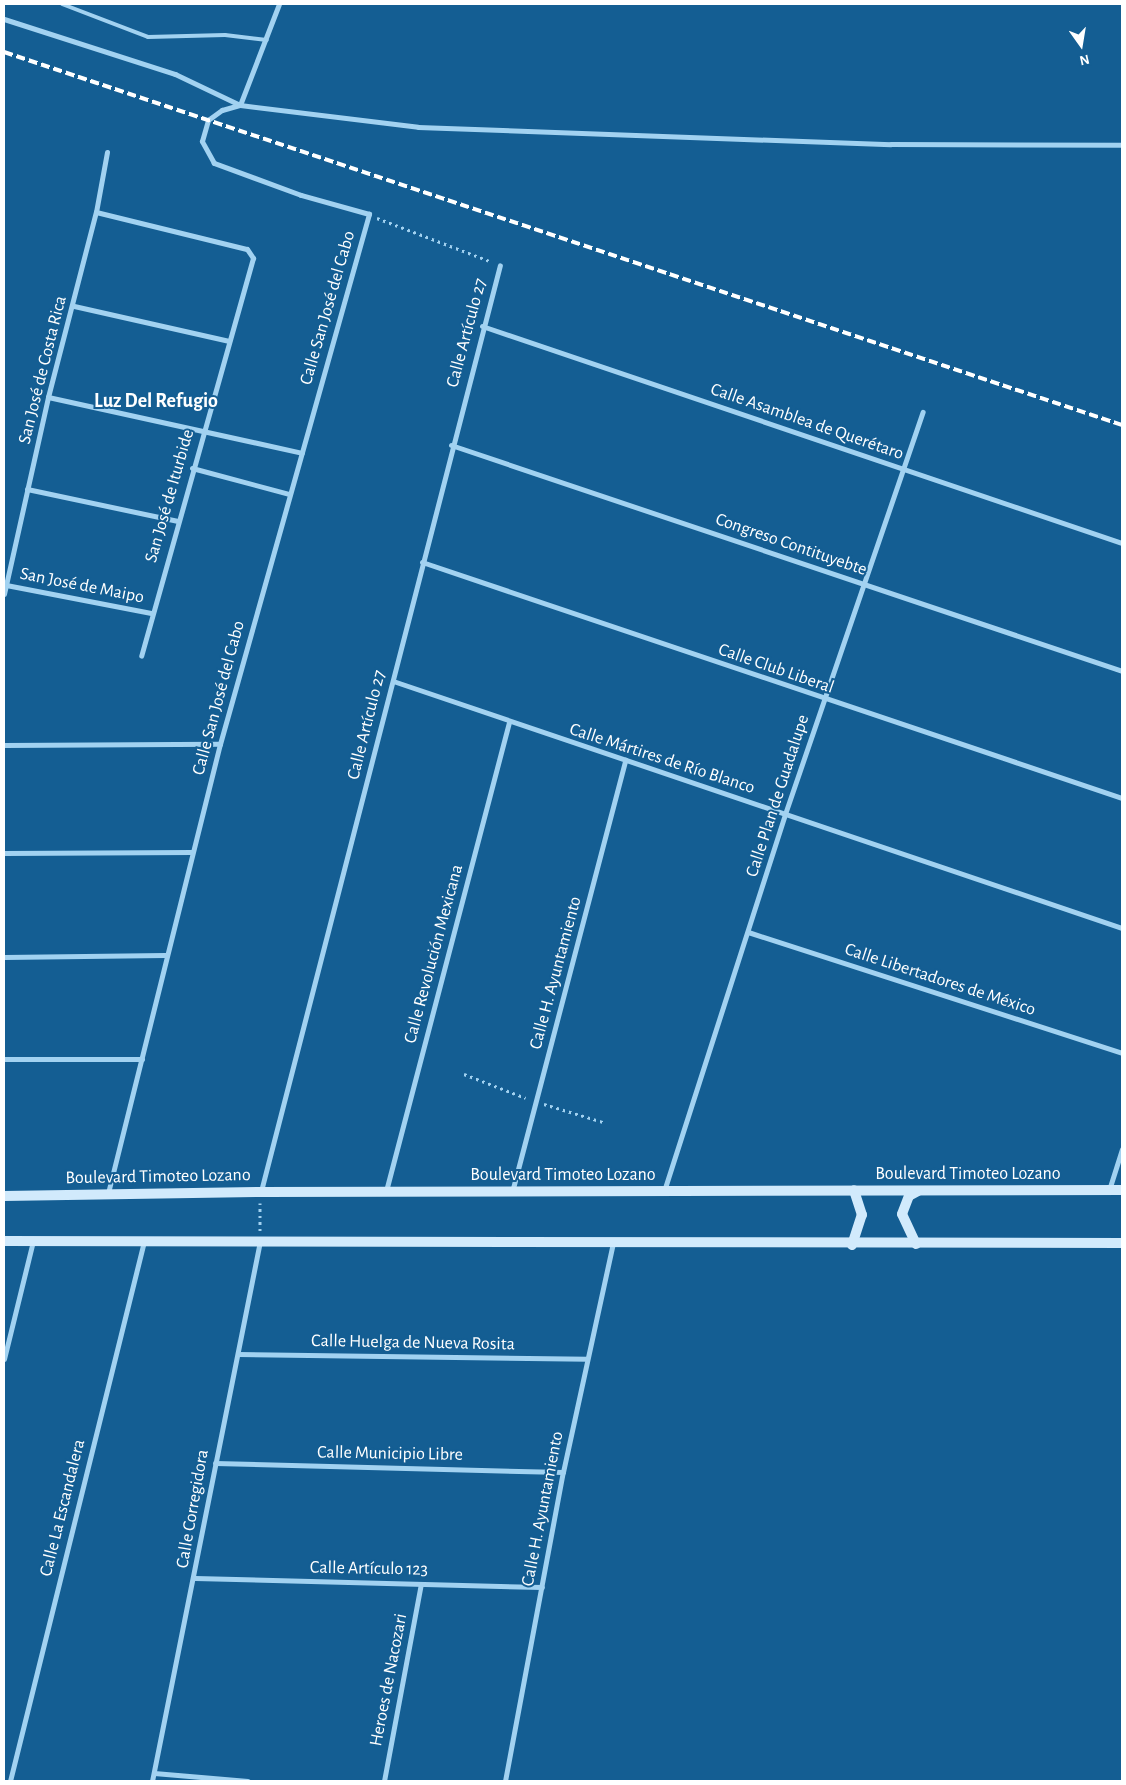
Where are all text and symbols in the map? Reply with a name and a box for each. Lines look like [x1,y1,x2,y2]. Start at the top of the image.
north arrow [1056,20,1106,70]
text: N [1078,52,1091,68]
street label: Calle San José del Cabo [296,229,360,387]
street label: Calle Artículo 27 [442,276,492,390]
street label: San José de Costa Rica [14,294,72,446]
street label: Calle Asamblea de Querétaro [708,379,906,465]
district label: Luz Del Refugio [94,389,218,413]
street label: San José de Iturbide [141,427,199,565]
street label: Congreso Contituyebte [712,509,870,581]
street label: San José de Maipo [18,563,146,609]
street label: Calle San José del Cabo [188,618,250,778]
street label: Calle Club Liberal [715,639,837,699]
street label: Calle Artículo 27 [343,668,391,782]
street label: Calle Plan de Guadalupe [742,712,814,880]
street label: Calle Mártires de Río Blanco [567,719,757,799]
street label: Calle Revolución Mexicana [400,862,468,1046]
street label: Calle H. Ayuntamiento [525,894,587,1052]
street label: Calle Libertadores de México [842,939,1038,1021]
street label: Boulevard Timoteo Lozano [875,1163,1061,1185]
street label: Boulevard Timoteo Lozano [470,1164,656,1186]
street label: Boulevard Timoteo Lozano [65,1165,251,1189]
street label: Calle Huelga de Nueva Rosita [311,1330,515,1356]
street label: Calle H. Ayuntamiento [517,1430,569,1588]
street label: Calle La Escandalera [36,1437,90,1579]
street label: Calle Municipio Libre [317,1442,463,1466]
street label: Calle Corregidora [172,1448,214,1570]
street label: Calle Artículo 123 [310,1557,428,1581]
street label: Heroes de Nacozari [366,1612,412,1748]

